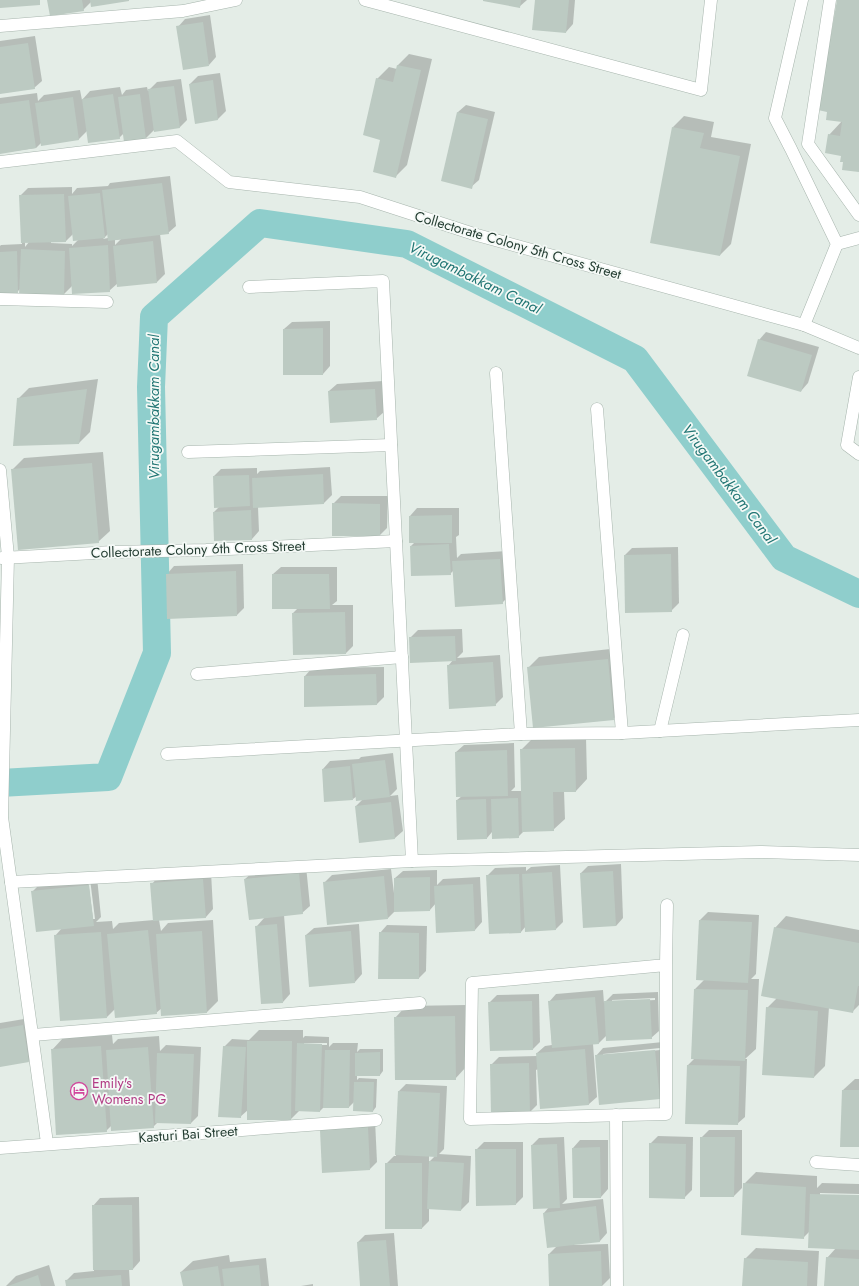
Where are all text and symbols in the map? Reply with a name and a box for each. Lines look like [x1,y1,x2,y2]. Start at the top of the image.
street label: Collectorate Colony 5th Cross Street [412,206,624,284]
water label: Virugambakkam Canal [405,236,546,320]
water label: Virugambakkam Canal [143,334,165,480]
water label: Virugambakkam Canal [677,419,782,549]
street label: Collectorate Colony 6th Cross Street [91,535,306,563]
place label: Emily's Womens PG [92,1073,166,1109]
hotel icon: Emily's Womens PG [69,1081,89,1101]
street label: Kasturi Bai Street [138,1121,239,1147]

